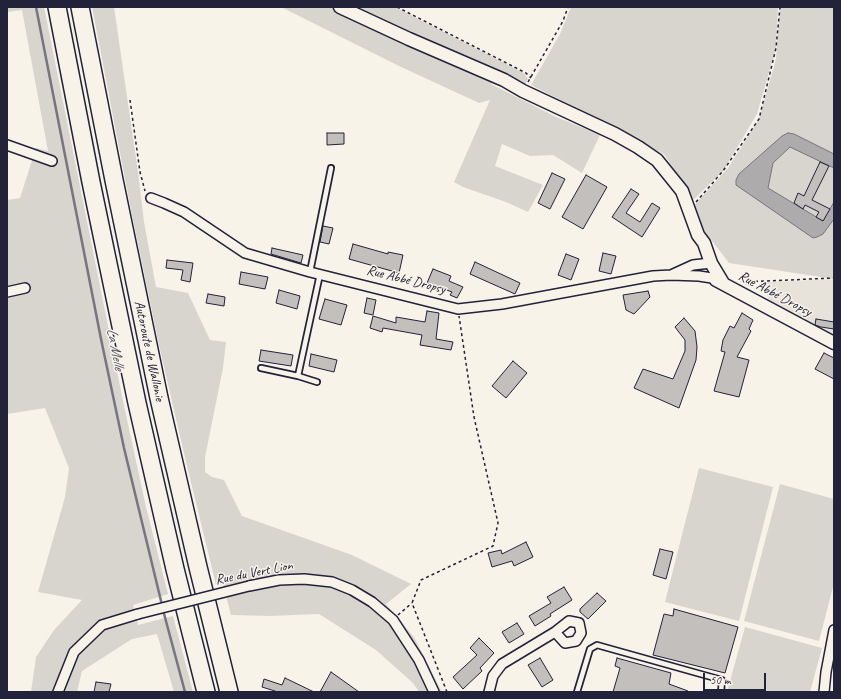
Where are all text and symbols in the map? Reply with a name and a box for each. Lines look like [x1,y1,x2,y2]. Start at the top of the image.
street label: Rue Abbé Dropsy [365,262,447,298]
street label: Rue Abbé Dropsy [736,268,814,320]
street label: Autoroute de Wallonie [130,299,168,403]
water label: La Melle [102,326,128,372]
street label: Rue du Vert Lion [214,557,294,589]
scale bar [705,665,768,691]
text: 50 m [710,672,730,688]

